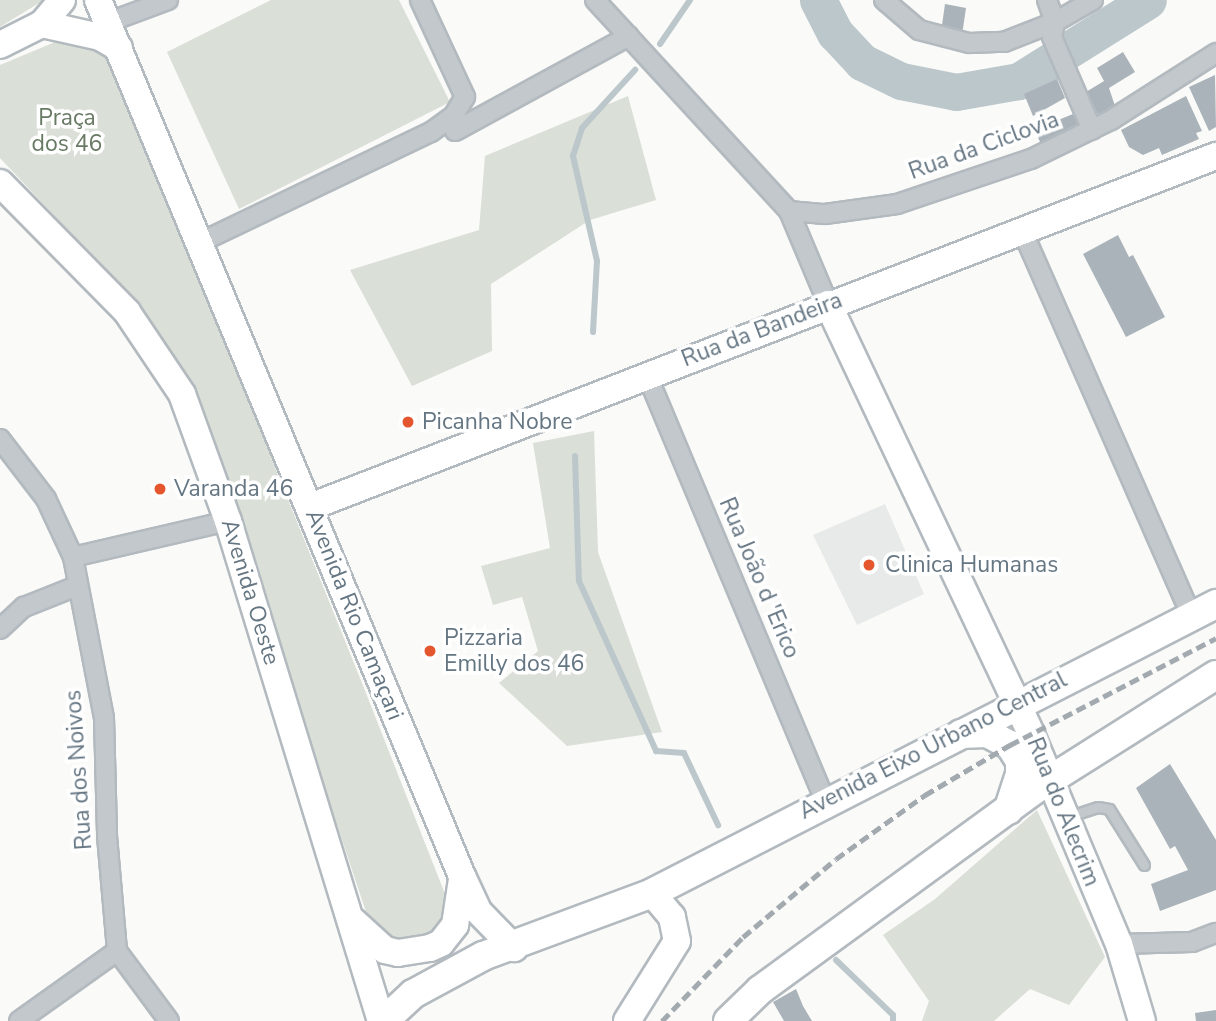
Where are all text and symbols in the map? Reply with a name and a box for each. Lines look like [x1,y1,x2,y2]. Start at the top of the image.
park label: Praça dos 46 [32,104,102,158]
street label: Rua da Ciclovia [905,106,1063,186]
street label: Rua da Bandeira [678,287,846,373]
place label: Picanha Nobre [422,408,572,436]
marker: Picanha Nobre [400,414,416,430]
place label: Varanda 46 [174,475,293,503]
marker: Varanda 46 [152,481,168,497]
street label: Rua João d 'Erico [713,493,805,663]
street label: Avenida Rio Camaçari [299,506,409,724]
street label: Avenida Oeste [215,516,285,668]
place label: Clinica Humanas [885,551,1058,579]
marker: Clinica Humanas [859,555,879,575]
place label: Pizzaria Emilly dos 46 [444,624,584,678]
marker: Pizzaria Emilly dos 46 [422,643,438,659]
street label: Avenida Eixo Urbano Central [795,666,1071,826]
street label: Rua dos Noivos [60,689,98,851]
street label: Rua do Alecrim [1021,734,1105,890]

